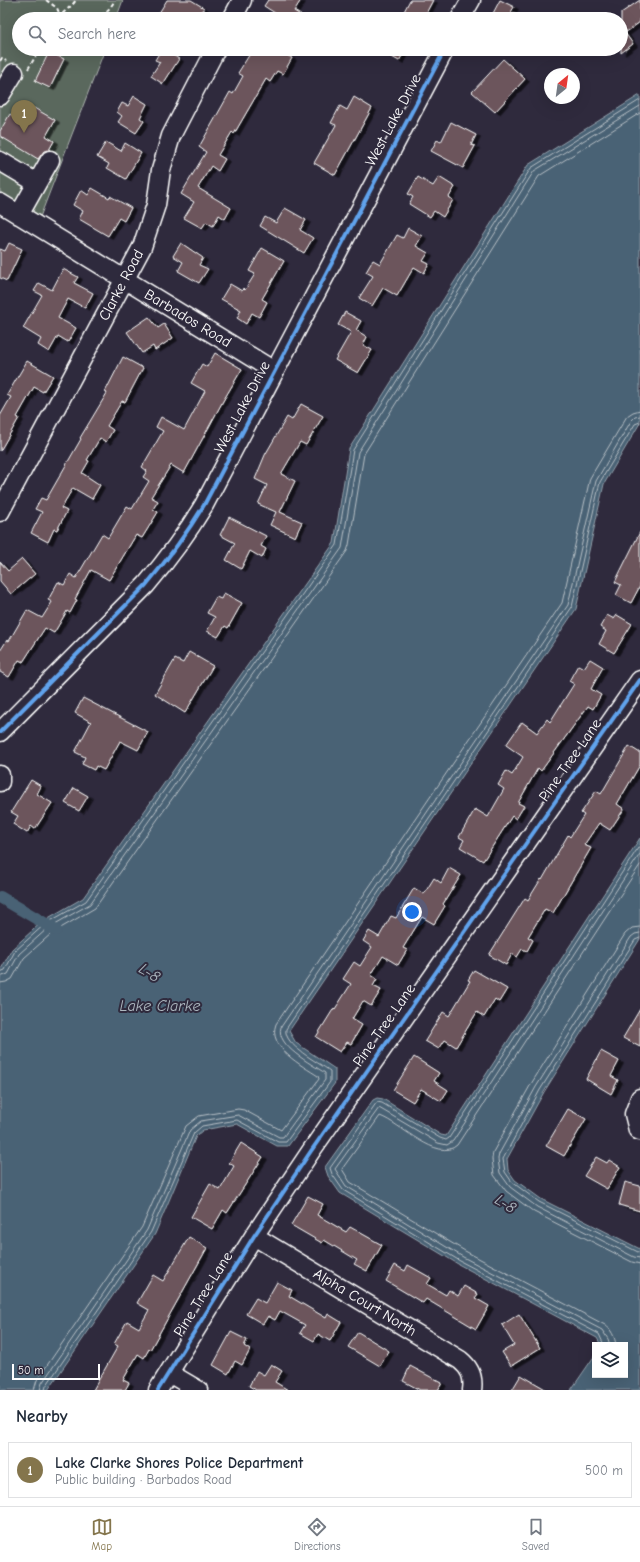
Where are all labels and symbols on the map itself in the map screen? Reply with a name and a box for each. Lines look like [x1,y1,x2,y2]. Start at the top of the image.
north arrow [544,68,580,104]
street label: West Lake Drive [361,70,425,169]
pin: 1 [11,100,37,133]
street label: Clarke Road [95,246,147,324]
street label: Barbados Road [141,285,235,351]
street label: West Lake Drive [210,357,274,456]
street label: Pine Tree Lane [535,715,605,805]
your location [402,902,422,922]
water label: L-8 [136,959,164,987]
street label: Pine Tree Lane [349,980,419,1070]
water label: Lake Clarke [120,997,200,1015]
water label: L-8 [492,1190,520,1218]
street label: Pine Tree Lane [170,1248,237,1340]
street label: Alpha Court North [310,1264,420,1340]
scale bar [12,1362,100,1381]

